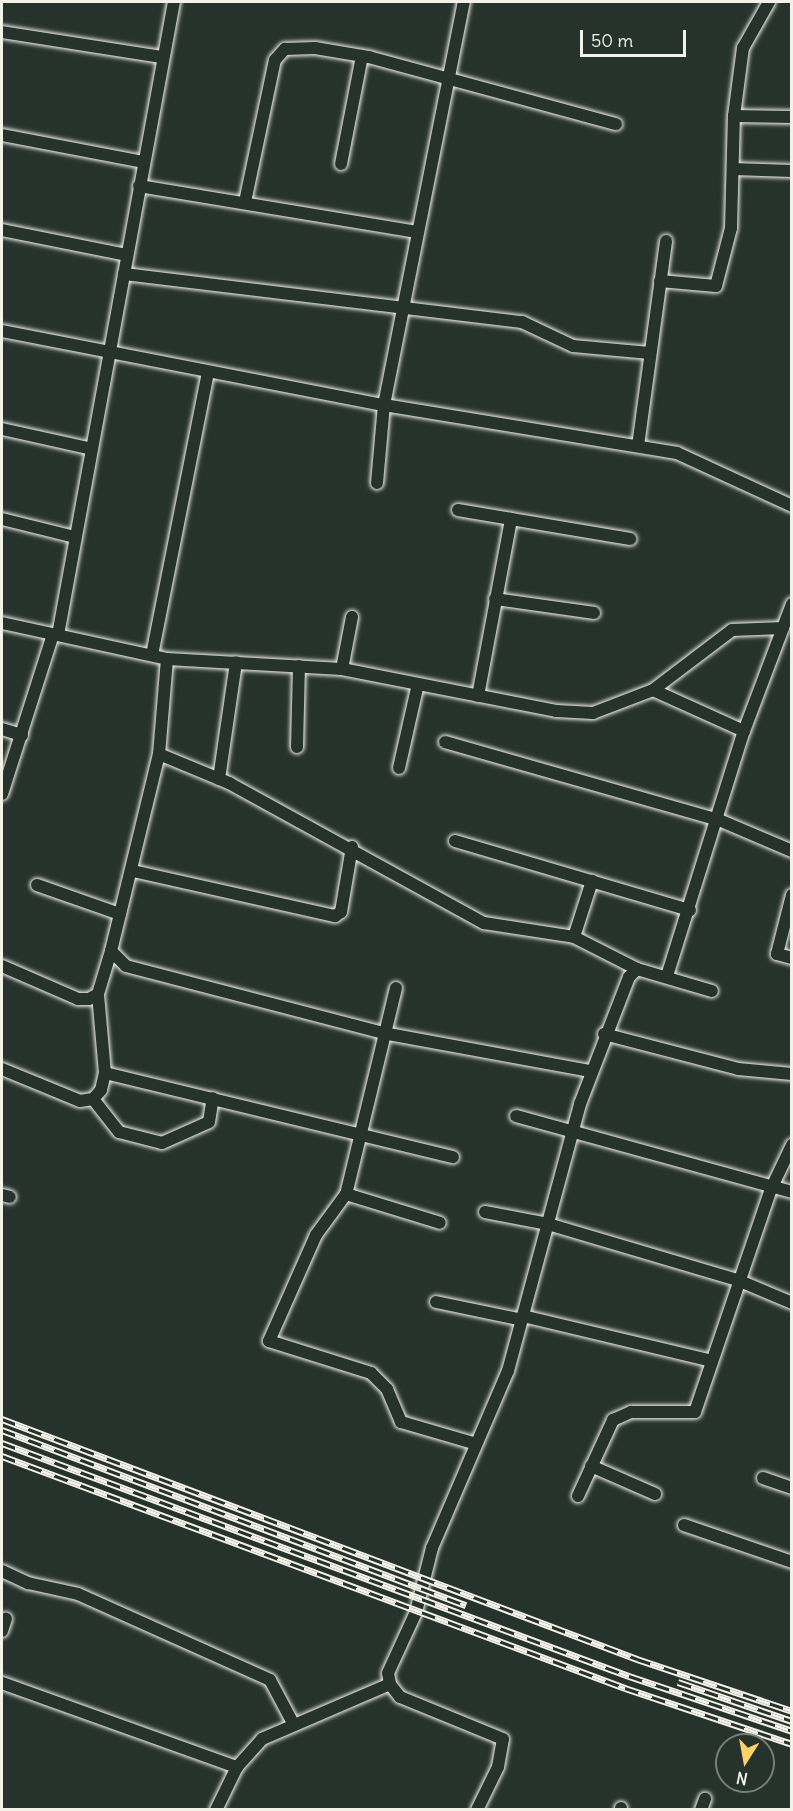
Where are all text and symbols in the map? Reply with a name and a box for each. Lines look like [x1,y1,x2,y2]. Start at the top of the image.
scale bar [583,18,690,56]
text: 50 m [591,29,633,52]
north arrow [715,1733,775,1793]
text: N [735,1768,749,1790]

